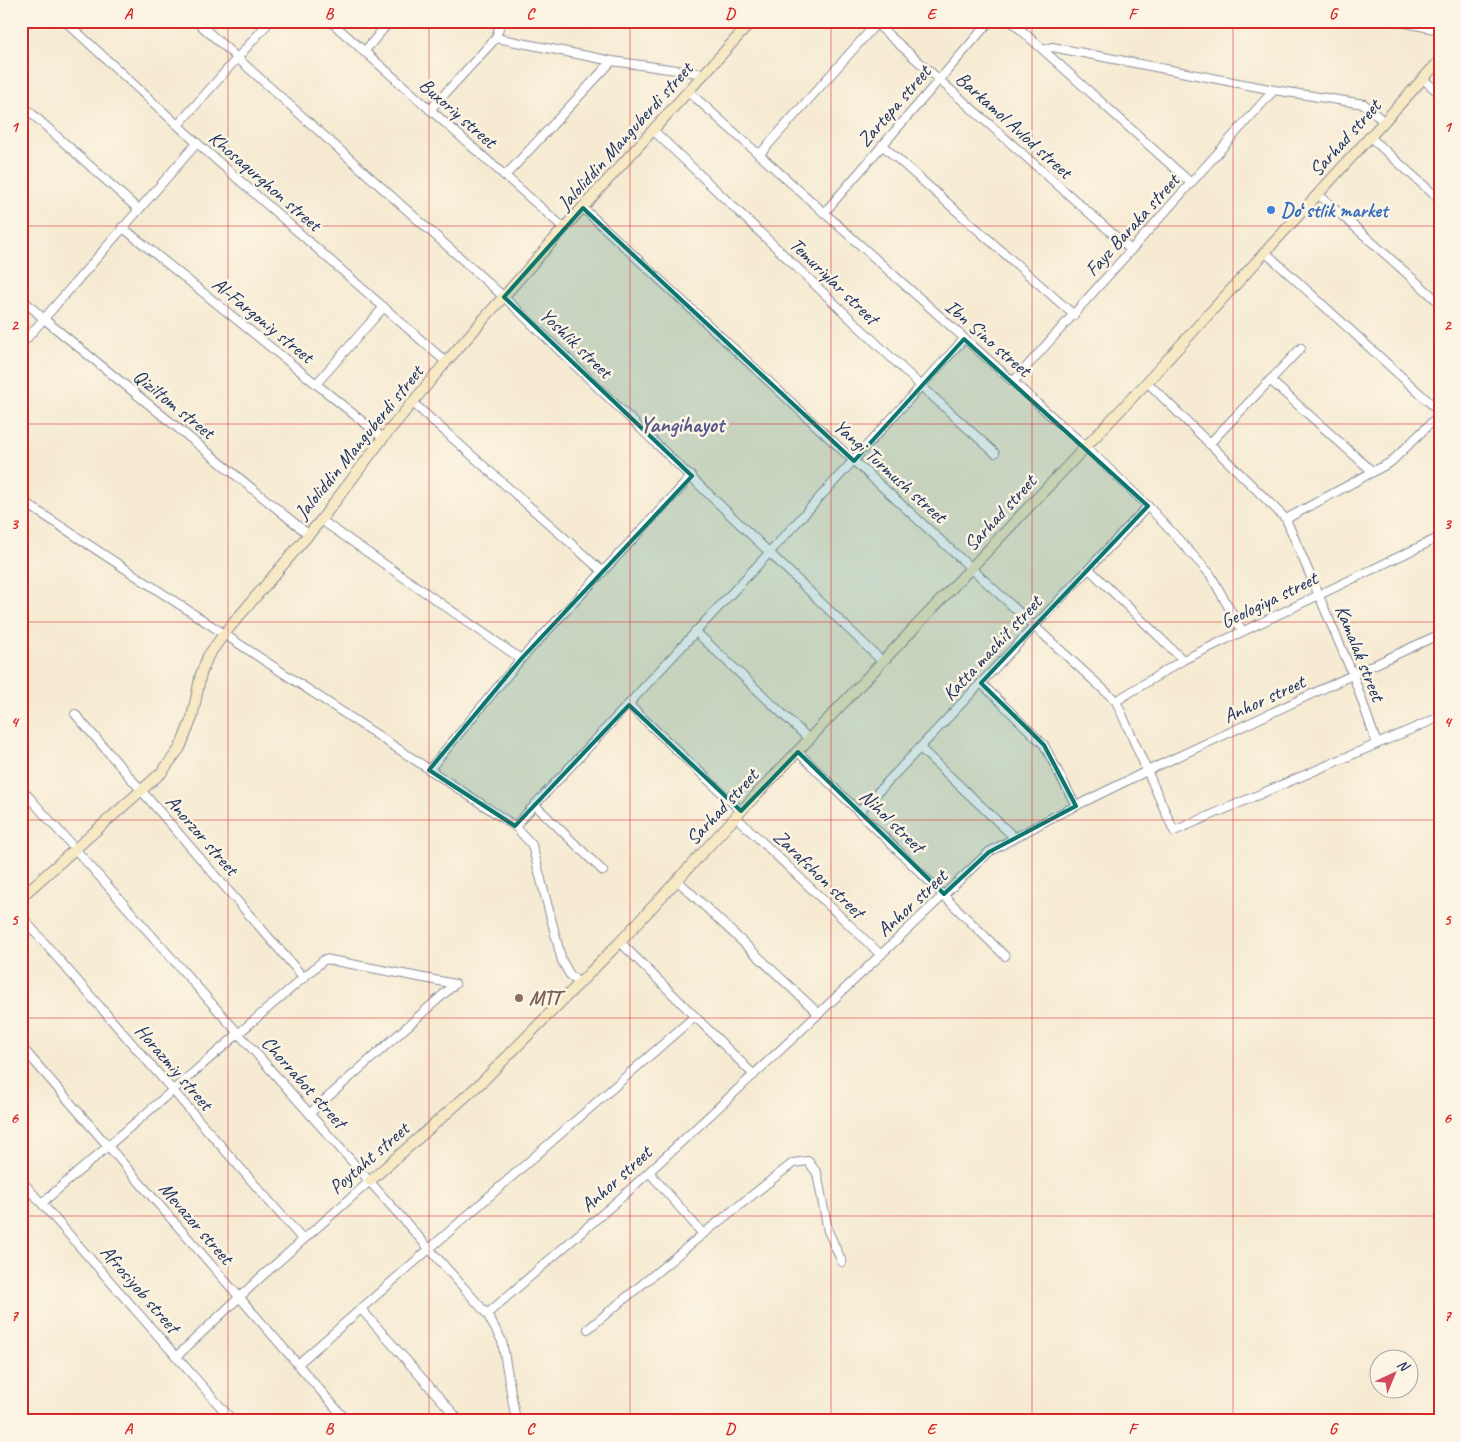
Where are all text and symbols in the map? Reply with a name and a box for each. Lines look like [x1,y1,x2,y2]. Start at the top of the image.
text: A [124,4,134,24]
text: B [325,4,335,24]
text: C [526,4,536,24]
text: D [725,4,736,24]
text: E [927,4,938,24]
text: F [1128,4,1139,24]
text: G [1329,4,1339,24]
street label: Jaloliddin Manguberdi street [551,55,700,216]
street label: Zartepa street [852,58,938,152]
street label: Barkamol Avlod street [951,66,1079,185]
street label: Buxoriy street [414,72,504,155]
street label: Sarhad street [1304,92,1388,182]
text: 1 [10,117,19,137]
text: 1 [1443,117,1452,137]
street label: Khosaqurghon street [204,125,328,238]
street label: Fayz Baraka street [1079,167,1186,282]
place label: Doʻstlik market [1281,198,1390,223]
marker: Doʻstlik market [1265,204,1277,216]
street label: Temuriylar street [784,232,886,332]
street label: Al-Fargoniy street [207,272,321,370]
street label: Ibn Sino street [940,294,1038,384]
street label: Yoshlik street [534,302,619,385]
text: 2 [10,315,19,335]
text: 2 [1443,315,1452,335]
street label: Jaloliddin Manguberdi street [289,358,430,525]
street label: Qiziltom street [128,364,222,446]
district label: Yangihayot [640,411,727,439]
street label: Yangi Turmush street [828,414,954,530]
street label: Sarhad street [958,468,1043,556]
text: 3 [10,514,19,534]
text: 3 [1443,514,1452,534]
street label: Geologiya street [1217,565,1324,634]
street label: Katta machit street [937,588,1049,706]
street label: Kamalak street [1329,601,1391,707]
street label: Anhor street [1219,668,1311,729]
text: 4 [10,712,19,732]
text: 4 [1443,712,1452,732]
street label: Sarhad street [680,762,765,850]
street label: Nihol street [854,784,932,860]
street label: Anorzor street [160,790,245,882]
street label: Zarafshon street [768,824,872,926]
street label: Anhor street [872,862,954,942]
text: 5 [11,910,20,930]
text: 5 [1444,910,1453,930]
place label: MTT [529,986,567,1011]
marker: MTT [513,992,525,1004]
street label: Horazmiy street [130,1019,220,1117]
street label: Chorrabot street [256,1031,354,1136]
text: 6 [10,1108,19,1128]
text: 6 [1443,1108,1452,1128]
street label: Poytaht street [324,1115,416,1200]
street label: Anhor street [575,1139,659,1217]
street label: Mevazor street [153,1177,240,1271]
street label: Afrosiyob street [95,1240,187,1341]
text: 7 [10,1306,19,1326]
text: 7 [1443,1306,1452,1326]
north arrow [1368,1350,1418,1400]
text: N [1394,1356,1413,1376]
text: A [124,1419,134,1439]
text: B [325,1419,335,1439]
text: C [526,1419,536,1439]
text: D [725,1419,736,1439]
text: E [927,1419,938,1439]
text: F [1128,1419,1139,1439]
text: G [1329,1419,1339,1439]

